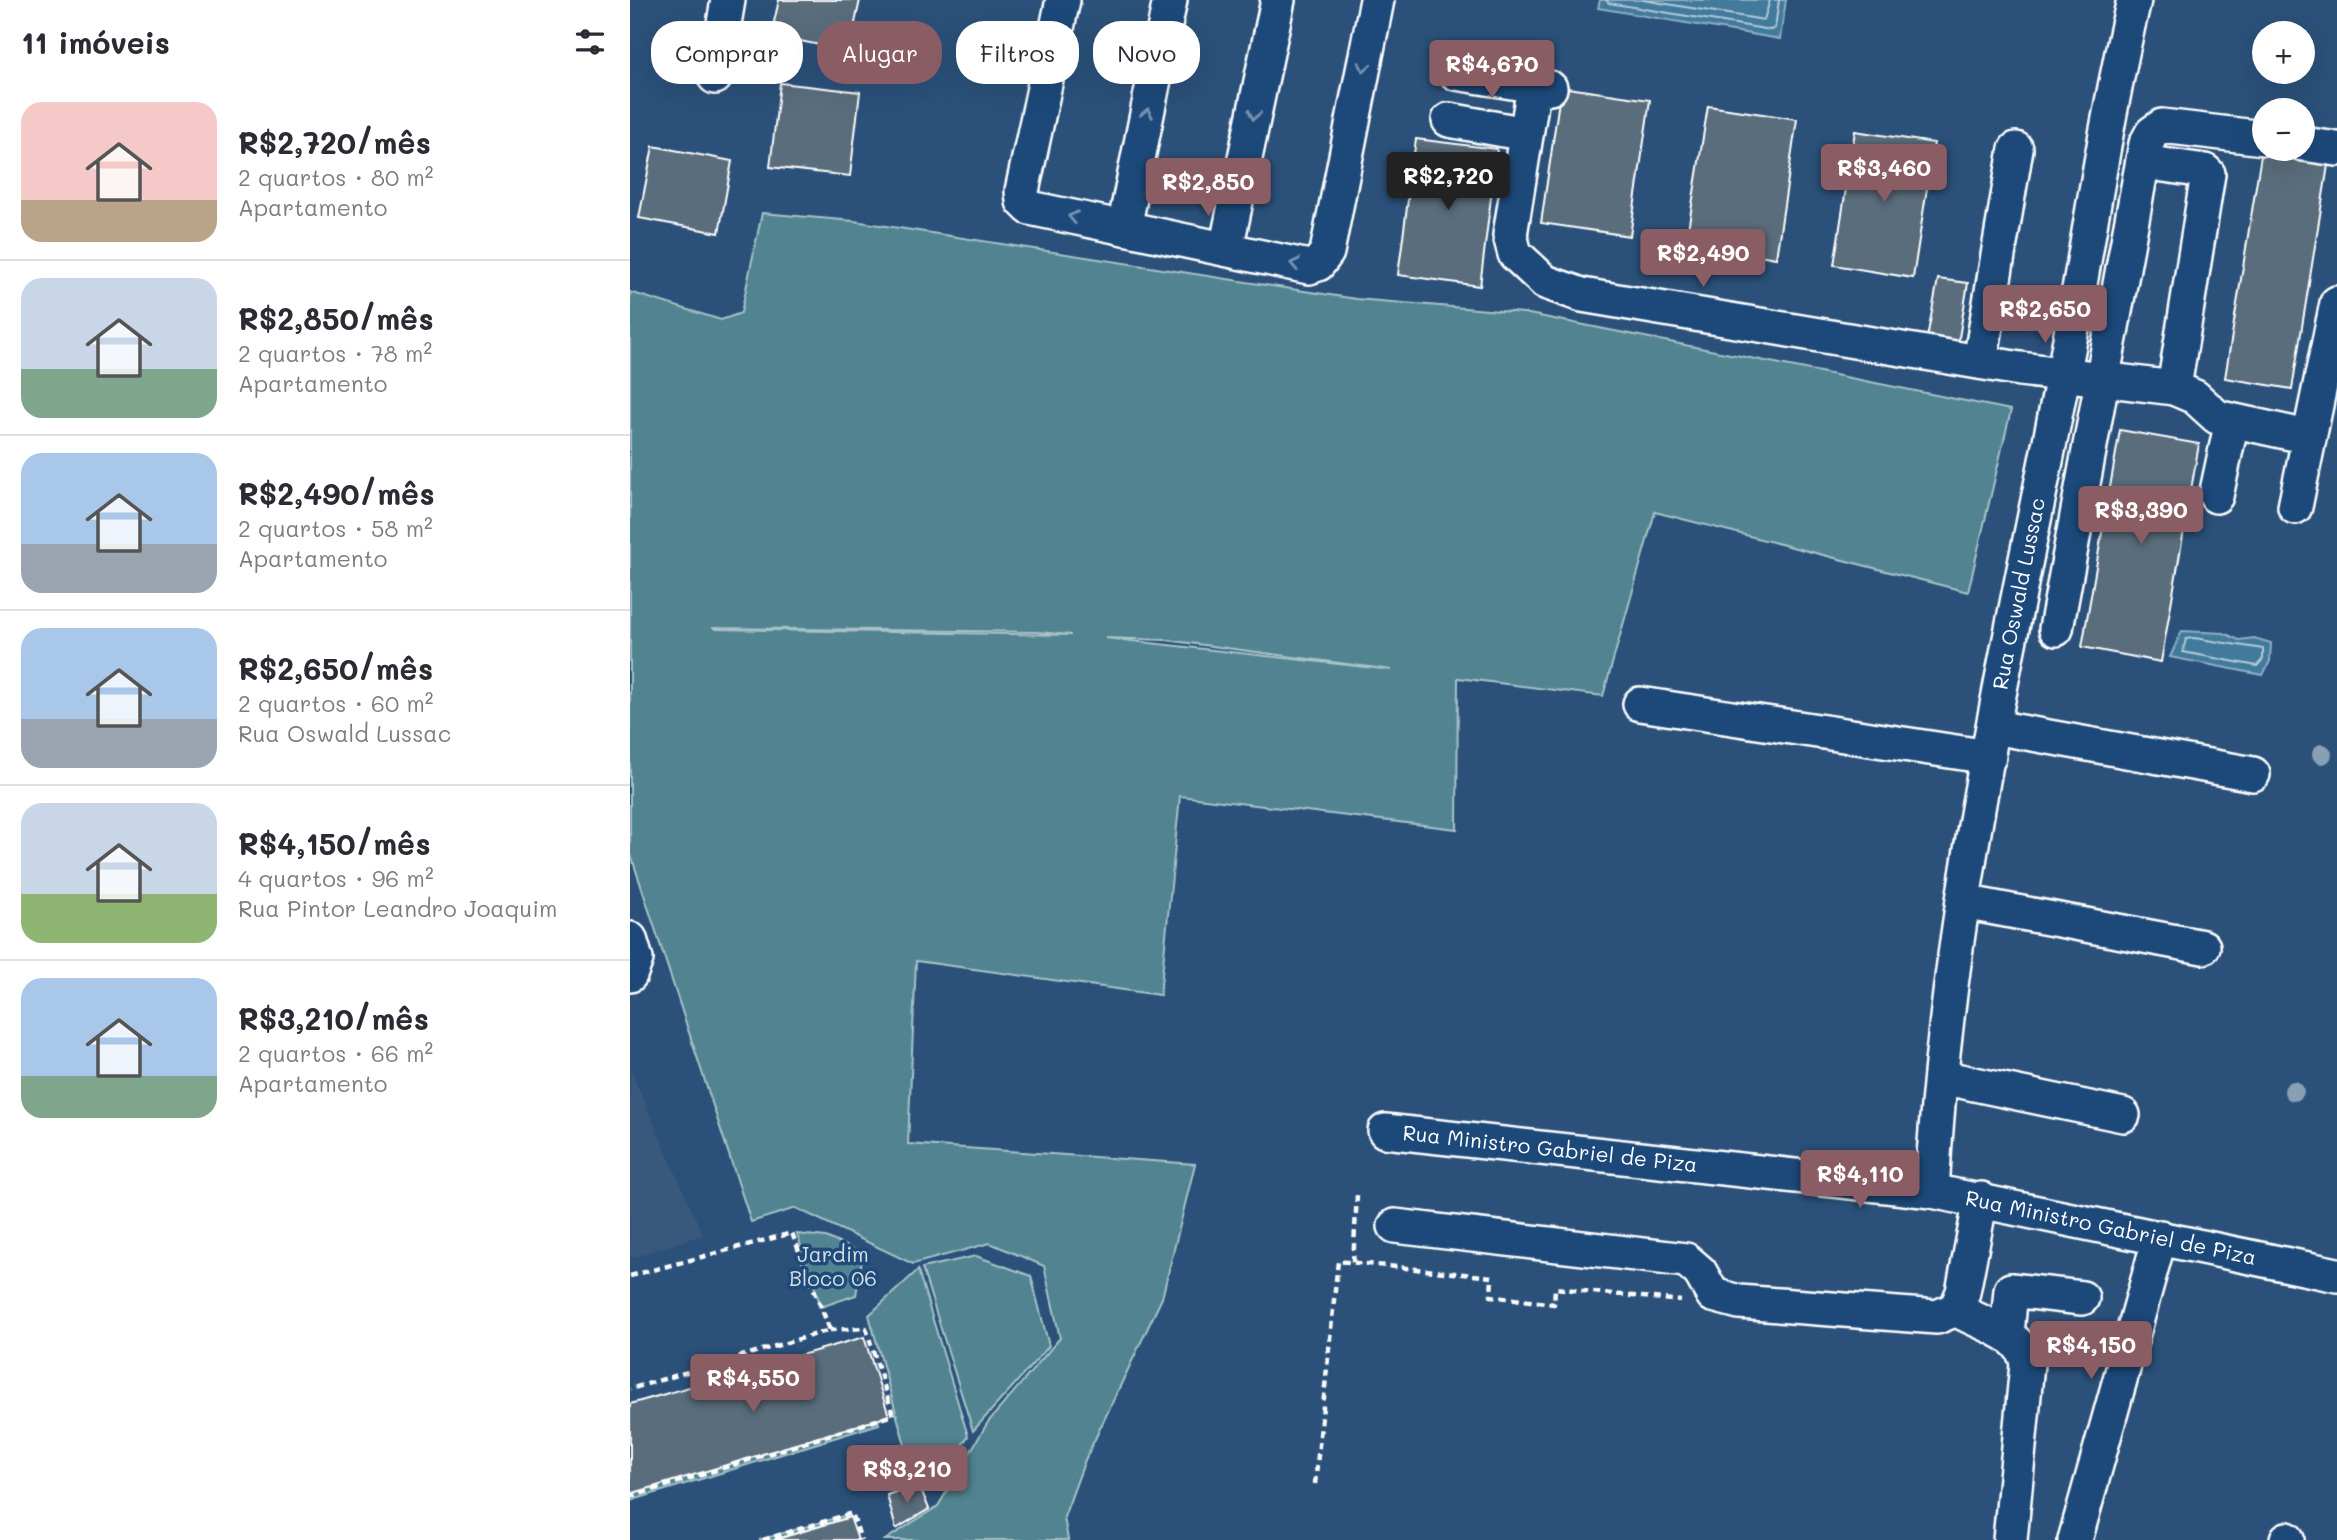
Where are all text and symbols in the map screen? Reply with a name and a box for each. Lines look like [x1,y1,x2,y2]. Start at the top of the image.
chip: Comprar [651,21,803,84]
chip: Alugar [817,21,942,84]
chip: Filtros [956,21,1079,84]
chip: Novo [1093,21,1200,84]
map controls [2252,21,2315,161]
button: + [2252,21,2315,84]
text: 11 imóveis [21,22,170,62]
icon: filters [571,23,609,61]
pin: R$4,670 [1427,41,1557,100]
text: R$4,670 [1445,48,1539,78]
one-way arrow [1357,61,1372,73]
button: − [2252,98,2315,161]
one-way arrow [1138,107,1153,119]
one-way arrow [1247,109,1262,121]
text: R$2,720/mês [238,122,431,162]
icon: home [77,130,161,214]
pin: R$3,460 [1819,144,1949,204]
pin: R$2,720 [1383,152,1513,212]
text: R$3,460 [1837,152,1931,182]
pin: R$2,850 [1143,158,1273,218]
text: R$2,720 [1403,160,1493,190]
text: 2 quartos · 80 m² [238,162,434,192]
text: R$2,850 [1162,166,1254,196]
text: Apartamento [238,192,388,222]
one-way arrow [1067,211,1079,226]
pin: R$2,490 [1638,230,1768,289]
text: R$2,490 [1656,237,1750,267]
one-way arrow [1289,257,1301,272]
pin: R$2,650 [1980,286,2110,345]
text: R$2,650 [1999,293,2091,323]
text: R$2,850/mês [238,298,434,338]
icon: home [77,306,161,390]
text: 2 quartos · 78 m² [238,338,432,368]
text: Apartamento [238,368,388,398]
text: R$2,490/mês [238,473,435,513]
icon: home [77,481,161,565]
pin: R$3,390 [2076,486,2206,546]
text: R$3,390 [2094,494,2188,524]
street label: Rua Oswald Lussac [1985,495,2050,692]
text: 2 quartos · 58 m² [238,513,433,543]
text: Apartamento [238,543,388,573]
text: R$2,650/mês [238,648,433,688]
icon: home [77,656,161,740]
text: 2 quartos · 60 m² [238,688,434,718]
text: Rua Oswald Lussac [238,718,451,748]
text: R$4,150/mês [238,823,431,863]
icon: home [77,831,161,915]
text: 4 quartos · 96 m² [238,863,434,893]
text: Rua Pintor Leandro Joaquim [238,893,557,923]
text: R$3,210/mês [238,998,429,1038]
icon: home [77,1006,161,1090]
text: 2 quartos · 66 m² [238,1038,433,1068]
text: Apartamento [238,1068,388,1098]
street label: Rua Ministro Gabriel de Piza [1401,1118,1699,1177]
pin: R$4,110 [1795,1150,1925,1210]
text: R$4,110 [1817,1158,1903,1188]
street label: Rua Ministro Gabriel de Piza [1963,1183,2259,1270]
park label: Jardim Bloco 06 [789,1240,877,1291]
pin: R$4,150 [2026,1322,2156,1381]
text: R$4,150 [2046,1329,2136,1359]
pin: R$4,550 [688,1354,818,1414]
text: R$4,550 [706,1362,800,1392]
pin: R$3,210 [842,1446,972,1505]
text: R$3,210 [863,1453,951,1483]

